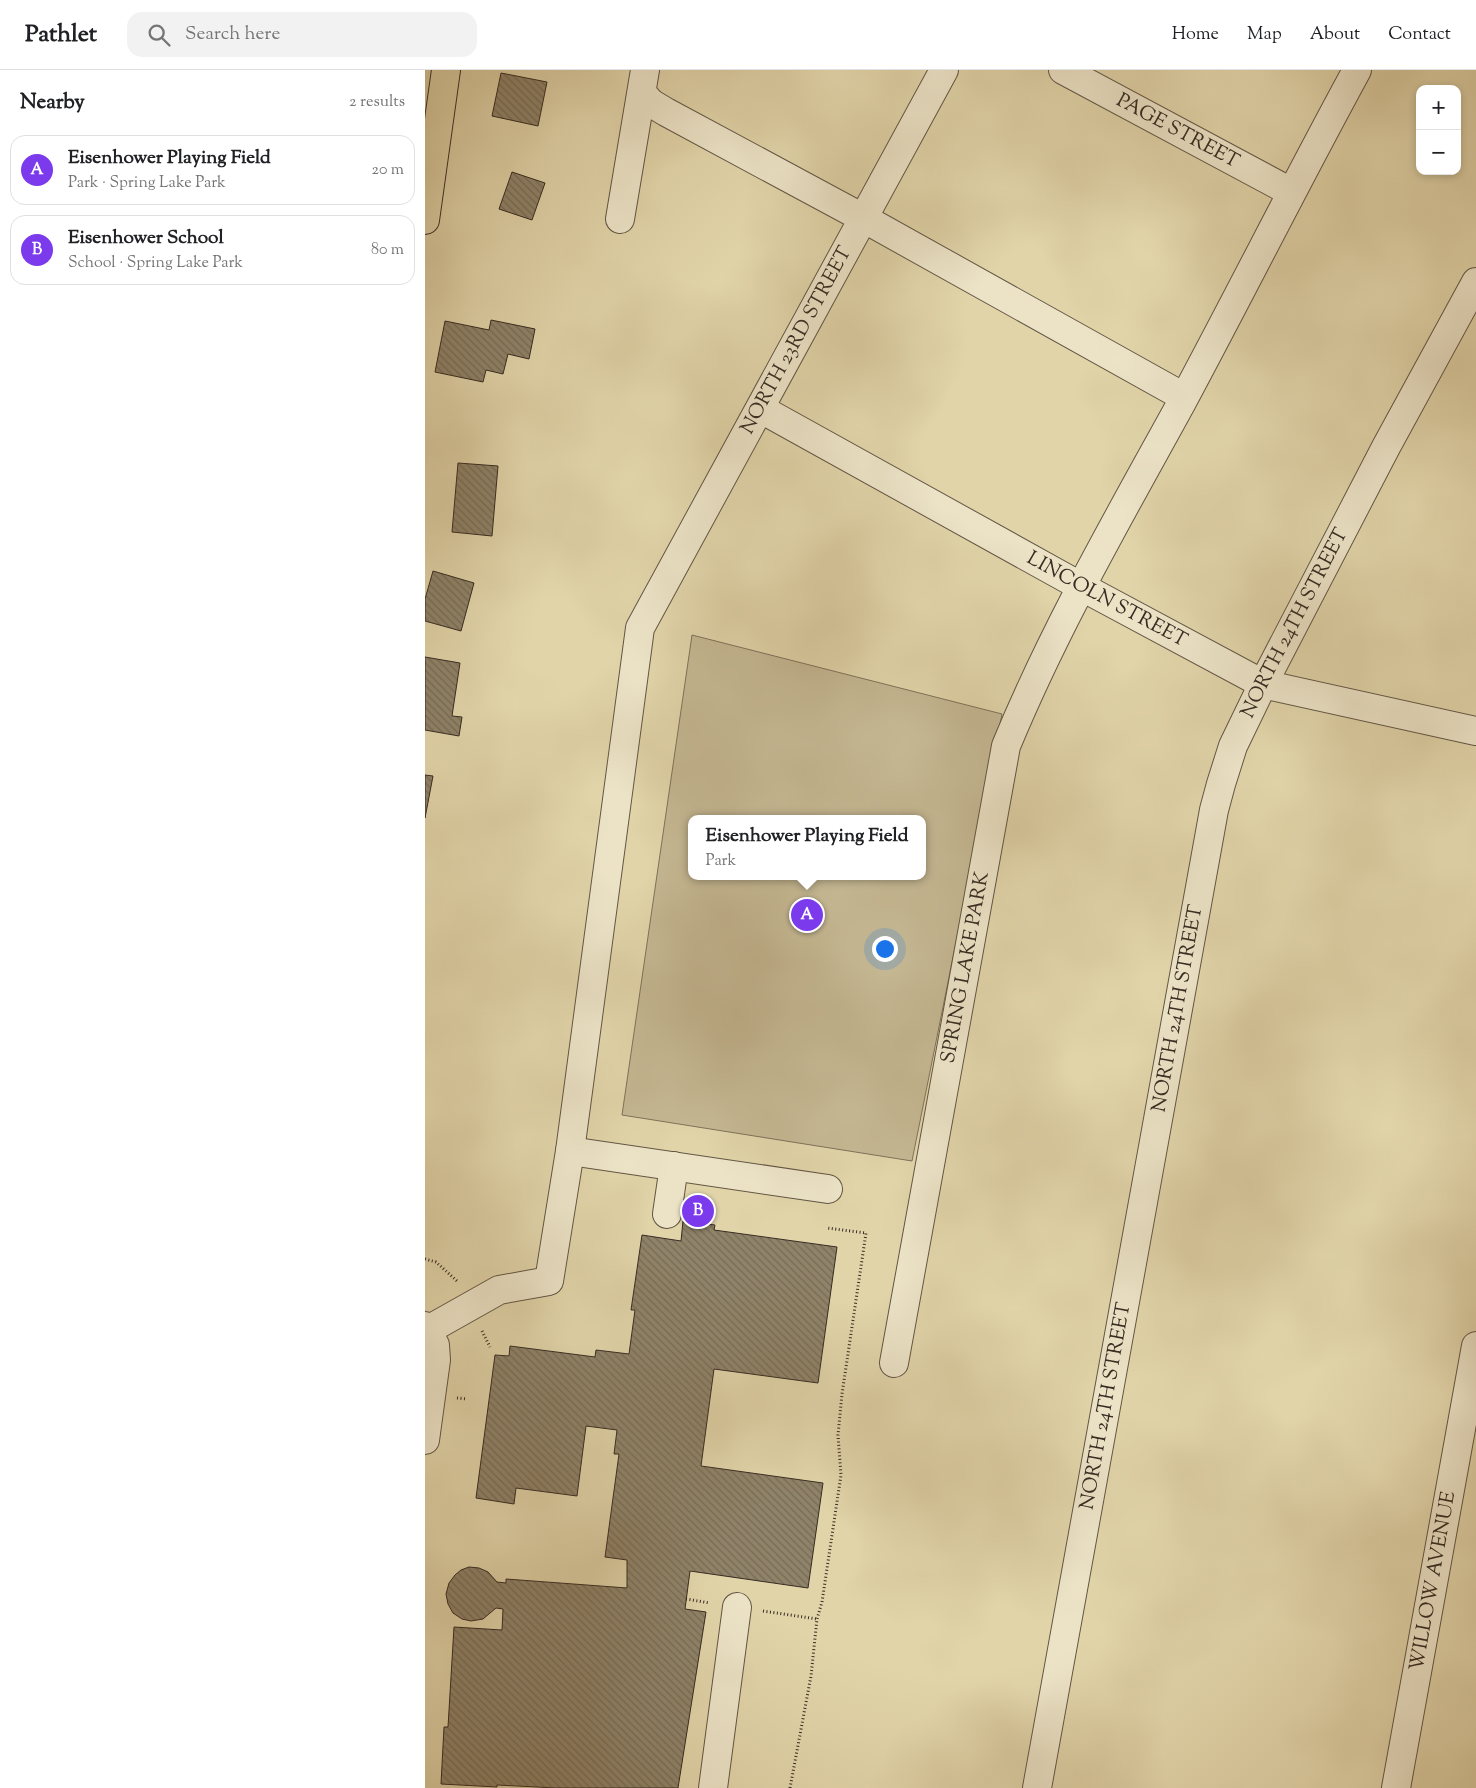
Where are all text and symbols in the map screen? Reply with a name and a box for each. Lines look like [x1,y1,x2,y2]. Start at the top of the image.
search box [127,12,477,57]
text: Pathlet [25,18,97,52]
icon: search [145,21,173,49]
text: Search here [185,21,280,48]
text: Home [1172,22,1219,48]
text: Map [1247,22,1282,48]
text: About [1310,22,1360,48]
text: Contact [1388,22,1451,48]
map controls [1416,85,1461,175]
button: + [1416,85,1461,130]
street label: PAGE STREET [1111,86,1244,176]
text: Nearby [20,88,85,118]
text: 2 results [349,91,405,114]
button: − [1416,130,1461,175]
text: Eisenhower Playing Field [68,145,271,172]
text: A [31,159,44,182]
text: 20 m [371,159,404,182]
text: Park · Spring Lake Park [68,172,226,195]
text: Eisenhower School [68,225,224,252]
text: B [32,239,42,262]
text: 80 m [371,239,404,262]
street label: NORTH 23RD STREET [734,241,860,440]
text: School · Spring Lake Park [68,252,243,275]
street label: NORTH 24TH STREET [1234,523,1356,723]
street label: LINCOLN STREET [1021,545,1192,655]
popup [688,815,926,880]
text: Eisenhower Playing Field [706,823,908,850]
text: Park [706,850,736,873]
street label: SPRING LAKE PARK [934,869,998,1066]
pin: A [791,896,823,934]
street label: NORTH 24TH STREET [1145,903,1211,1115]
your location [872,936,898,962]
pin: B [682,1192,714,1230]
street label: NORTH 24TH STREET [1073,1300,1139,1512]
street label: WILLOW AVENUE [1403,1489,1464,1674]

